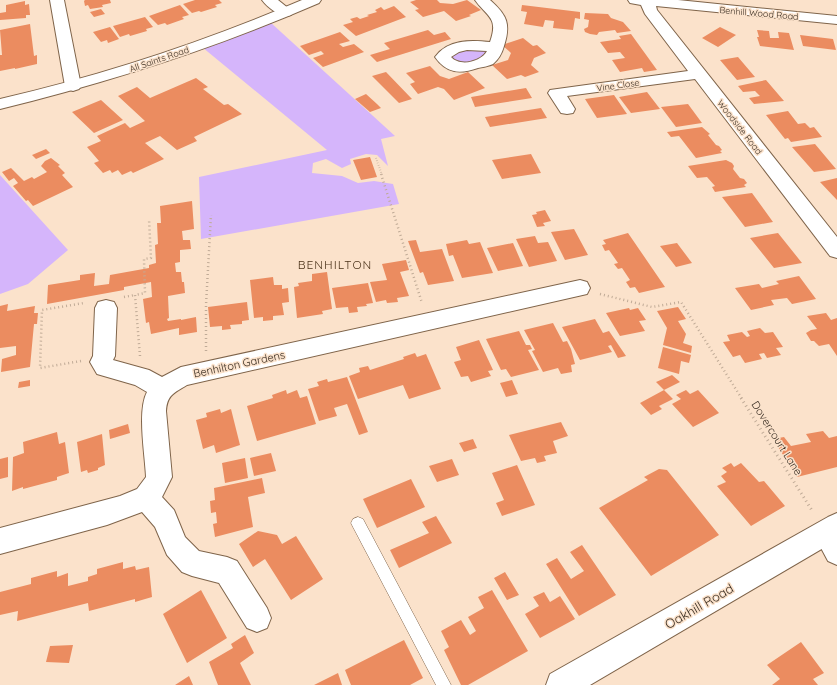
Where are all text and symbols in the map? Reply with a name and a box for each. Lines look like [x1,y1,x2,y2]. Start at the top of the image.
street label: Benhill Wood Road [719,4,799,22]
street label: All Saints Road [128,44,190,74]
street label: Vine Close [596,77,640,93]
street label: Woodside Road [715,97,765,157]
district label: BENHILTON [298,257,372,272]
street label: Benhilton Gardens [192,347,286,381]
street label: Dovercourt Lane [748,398,806,478]
street label: Oakhill Road [662,580,736,632]

